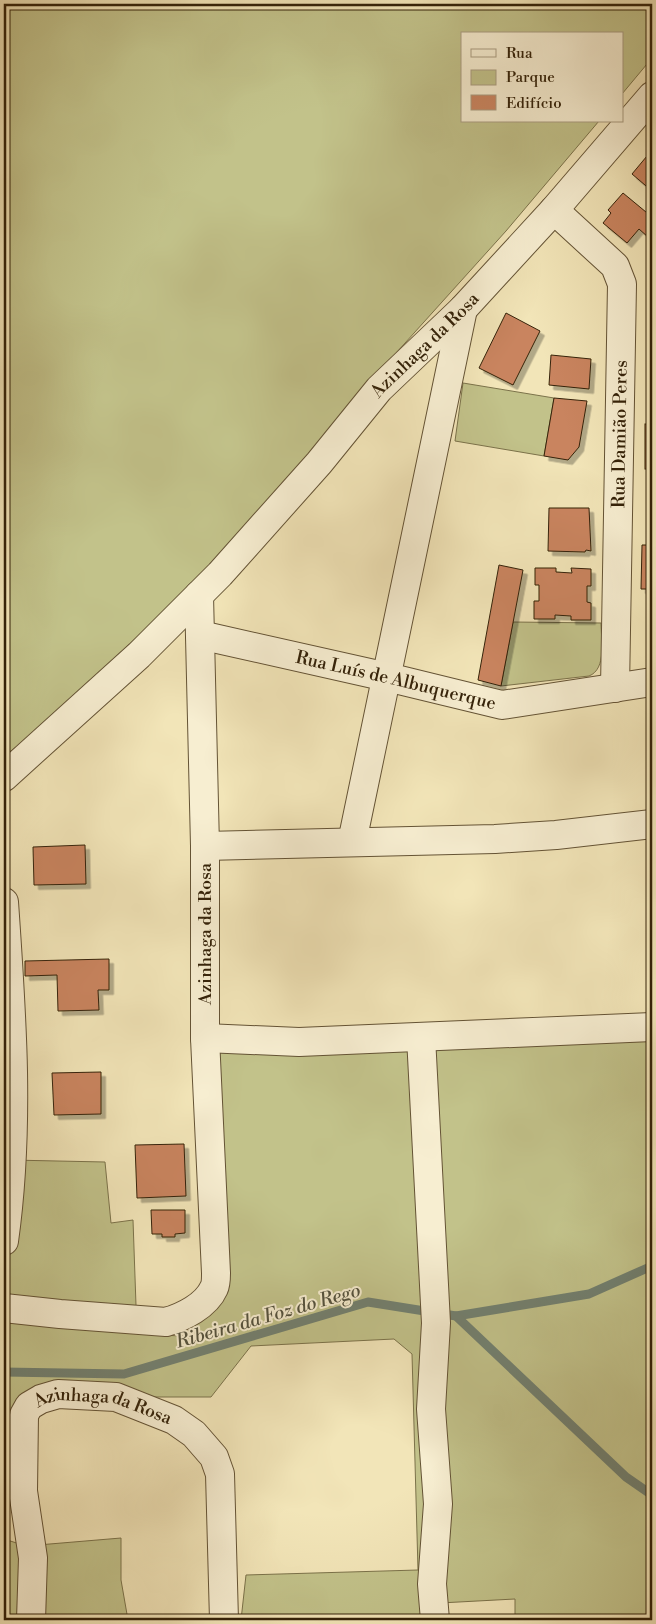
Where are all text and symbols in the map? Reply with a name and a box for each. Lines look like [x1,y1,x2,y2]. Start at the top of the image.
legend [461,32,624,122]
text: Rua [506,44,533,63]
text: Parque [506,68,555,87]
text: Edifício [506,94,562,113]
street label: Azinhaga da Rosa [365,287,485,403]
street label: Rua Damião Peres [607,360,633,508]
street label: Rua Luís de Albuquerque [294,645,498,715]
street label: Azinhaga da Rosa [194,862,217,1006]
water label: Ribeira da Foz do Rego [172,1278,363,1354]
street label: Azinhaga da Rosa [28,1382,176,1430]

